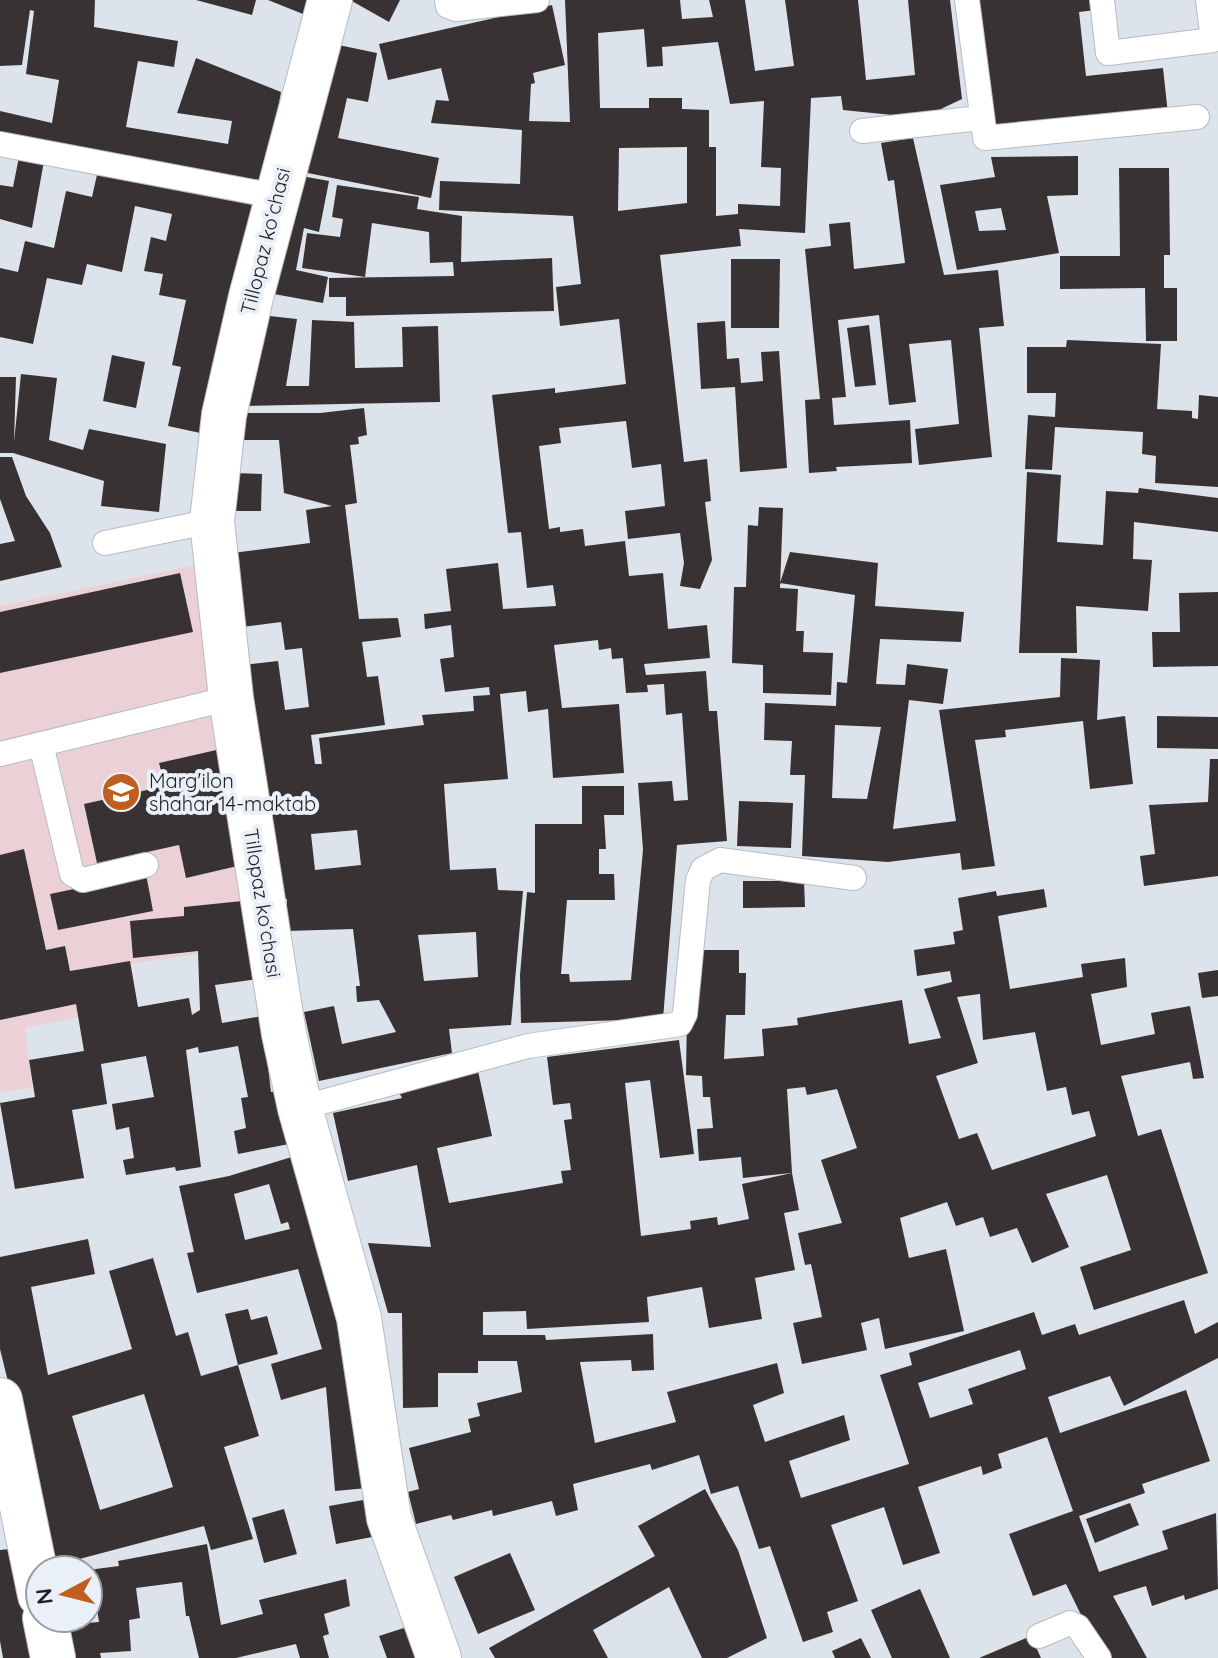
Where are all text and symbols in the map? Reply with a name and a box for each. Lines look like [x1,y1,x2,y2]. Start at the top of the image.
street label: Tillopaz koʻchasi [235,165,295,317]
place label: Marg'ilon shahar 14-maktab [149,768,316,816]
school or university icon: Marg'ilon shahar 14-maktab [100,771,142,813]
street label: Tillopaz koʻchasi [239,827,287,979]
north arrow [24,1554,104,1634]
text: N [29,1587,59,1606]

